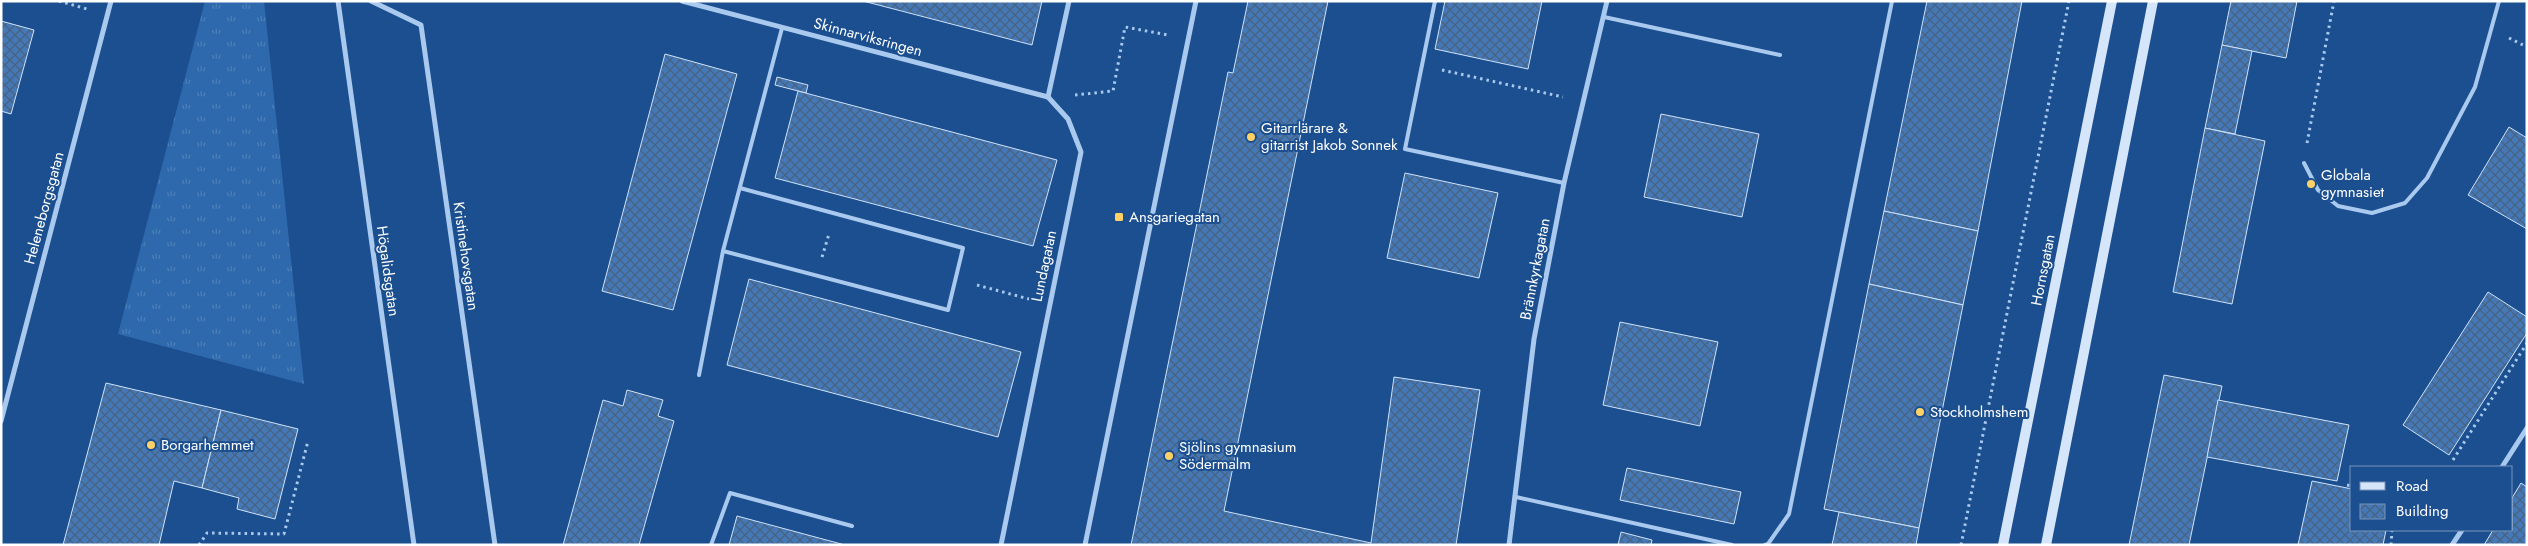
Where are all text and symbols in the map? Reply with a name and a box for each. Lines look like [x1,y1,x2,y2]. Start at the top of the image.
street label: Skinnarviksringen [811,12,925,62]
place label: Gitarrlärare & gitarrist Jakob Sonnek [1261,117,1398,156]
marker: Gitarrlärare & gitarrist Jakob Sonnek [1245,131,1257,143]
street label: Heleneborgsgatan [18,149,70,267]
place label: Globala gymnasiet [2321,164,2385,203]
marker: Globala gymnasiet [2305,178,2317,190]
street label: Kristinehovsgatan [447,200,485,312]
place label: Ansgariegatan [1129,206,1220,228]
marker: Ansgariegatan [1113,211,1125,223]
street label: Brännkyrkagatan [1514,216,1556,322]
street label: Högalidsgatan [371,224,405,318]
street label: Lundagatan [1026,228,1062,304]
street label: Hornsgatan [2025,232,2061,308]
place label: Stockholmshem [1930,401,2028,423]
marker: Stockholmshem [1914,406,1926,418]
place label: Borgarhemmet [161,434,254,456]
place label: Sjölins gymnasium Södermalm [1179,436,1296,475]
marker: Borgarhemmet [145,439,157,451]
marker: Sjölins gymnasium Södermalm [1163,450,1175,462]
legend [2350,466,2513,531]
text: Road [2396,475,2428,497]
text: Building [2396,500,2448,522]

